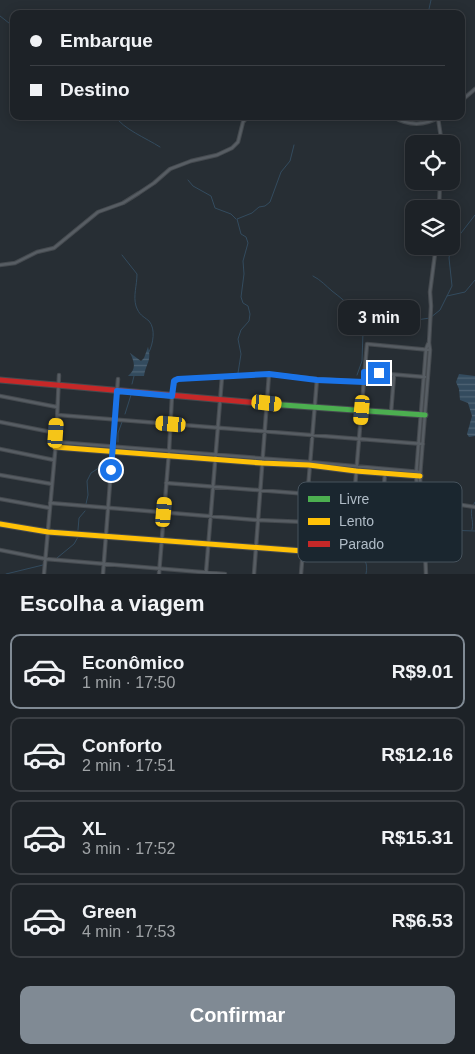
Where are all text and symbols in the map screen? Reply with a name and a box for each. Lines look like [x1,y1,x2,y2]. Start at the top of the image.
text: Embarque [60,30,153,51]
text: Destino [60,79,130,100]
map controls [405,135,460,255]
button: locate [405,135,460,190]
button: layers [405,200,460,255]
callout: 3 min [338,300,420,336]
text: 3 min [358,309,400,326]
route end [368,362,390,384]
car [251,394,282,412]
car [353,394,370,426]
car [155,415,186,433]
car [47,418,64,448]
route start [100,459,122,481]
legend [298,482,462,562]
text: Livre [339,491,370,507]
car [155,496,172,528]
text: Lento [339,513,374,529]
text: Parado [339,536,384,552]
text: Escolha a viagem [20,591,205,616]
icon: car [22,649,67,694]
text: Econômico [82,652,184,673]
text: R$9.01 [392,661,453,682]
text: 1 min · 17:50 [82,674,175,691]
icon: car [22,732,67,777]
text: Conforto [82,735,162,756]
text: R$12.16 [381,744,453,765]
text: 2 min · 17:51 [82,757,175,774]
icon: car [22,815,67,860]
text: XL [82,818,106,839]
text: R$15.31 [381,827,453,848]
text: 3 min · 17:52 [82,840,175,857]
icon: car [22,898,67,943]
text: Green [82,901,137,922]
text: R$6.53 [392,910,453,931]
text: 4 min · 17:53 [82,923,175,940]
button: Confirmar [20,986,455,1044]

